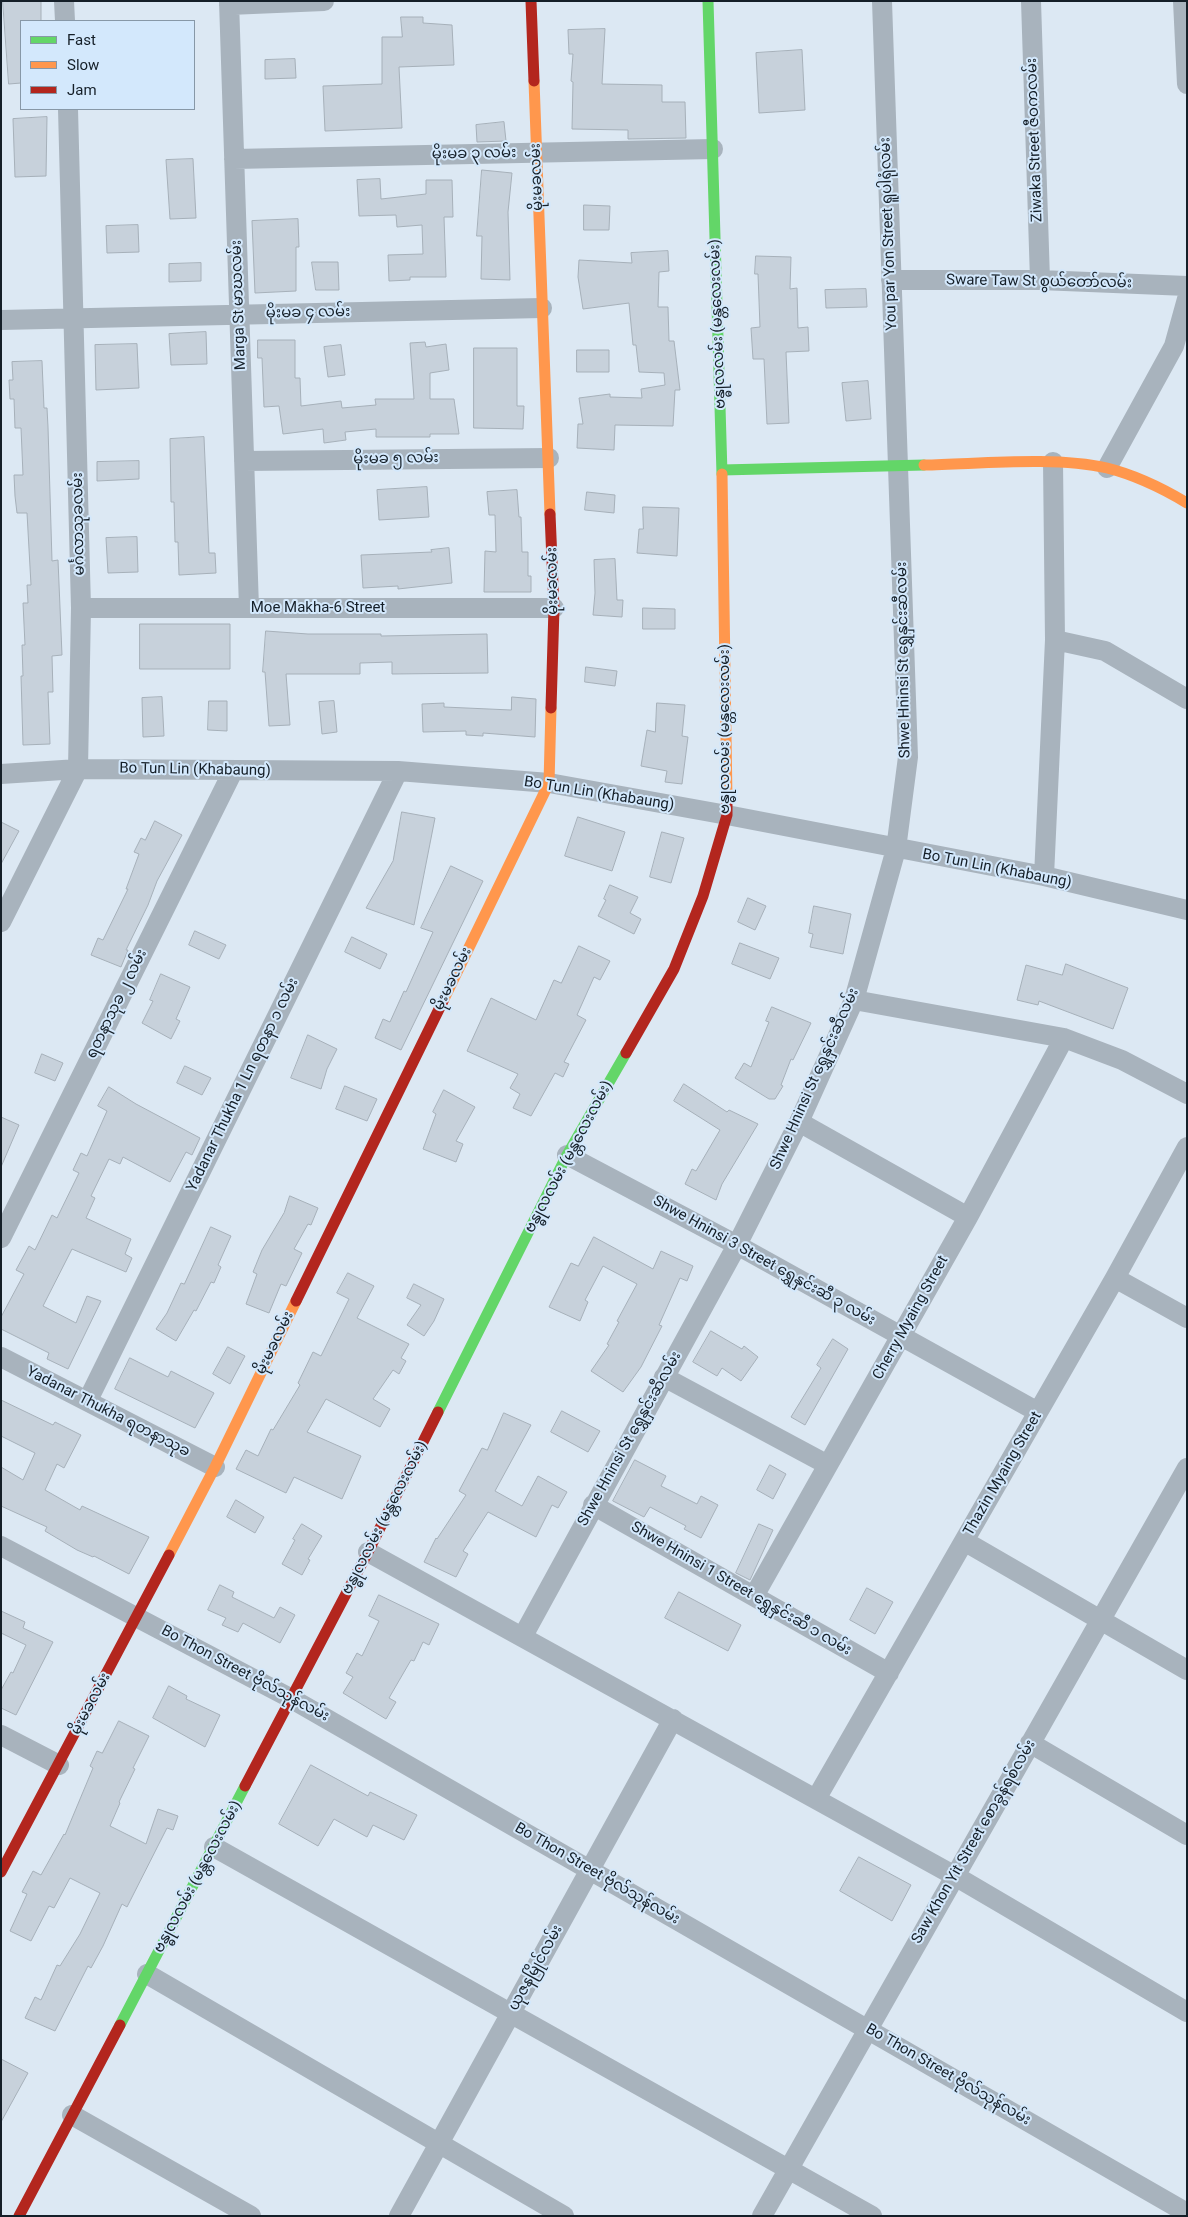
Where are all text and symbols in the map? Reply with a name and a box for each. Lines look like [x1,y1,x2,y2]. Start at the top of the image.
legend [20,20,195,110]
text: Fast [67,31,96,49]
text: Slow [67,56,99,74]
street label: Ziwaka Street ဇီဝကလမ်း [1023,58,1047,222]
text: Jam [67,81,97,99]
street label: You par Yon Street ရူပါရုံလမ်း [877,137,901,331]
street label: မိုးမခလမ်း [527,143,547,211]
street label: မိုးမခ ၃ လမ်း [432,144,516,164]
street label: ဗန္ဓုလလမ်း (မန္တလေးလမ်း) [706,239,730,409]
street label: Marga St မာဃလမ်း [228,240,250,370]
street label: Sware Taw St စွယ်တော်လမ်း [946,271,1132,293]
street label: မိုးမခ ၄ လမ်း [266,303,350,323]
street label: မိုးမခ ၅ လမ်း [353,449,439,469]
street label: မင်္ဂလာသုခလမ်း [69,472,89,576]
street label: မိုးမခလမ်း [543,547,563,615]
street label: Shwe Hninsi St ရွှေနှင်းဆီလမ်း [893,561,915,759]
street label: Moe Makha-6 Street [251,599,385,617]
street label: ဗန္ဓုလလမ်း (မန္တလေးလမ်း) [716,644,734,814]
street label: Bo Tun Lin (Khabaung) [119,760,271,780]
street label: Bo Tun Lin (Khabaung) [523,773,675,815]
street label: Bo Tun Lin (Khabaung) [921,846,1073,892]
street label: မိုးမခလမ်း [430,945,476,1013]
street label: ရတနာသုခ ၂ လမ်း [83,946,151,1062]
street label: Yadanar Thukha 1 Ln ရတနာ ၁ လမ်း [183,975,303,1195]
street label: Shwe Hninsi St ရွှေနှင်းဆီလမ်း [767,985,863,1173]
street label: ဗန္ဓုလလမ်း (မန္တလေးလမ်း) [521,1078,617,1236]
street label: Shwe Hninsi 3 Street ရွှေနှင်းဆီ ၃ လမ်း [650,1192,878,1330]
street label: Cherry Myaing Street [869,1253,953,1383]
street label: မိုးမခလမ်း [252,1309,298,1377]
street label: Shwe Hninsi St ရွှေနှင်းဆီလမ်း [574,1349,686,1529]
street label: Yadanar Thukha ရတနာသုခ [23,1363,193,1461]
street label: Thazin Myaing Street [960,1409,1046,1539]
street label: ဗန္ဓုလလမ်း (မန္တလေးလမ်း) [338,1438,432,1598]
street label: Shwe Hninsi 1 Street ရွှေနှင်းဆီ ၁ လမ်း [628,1518,854,1660]
street label: Bo Thon Street ဗိုလ်သုန်လမ်း [158,1622,332,1726]
street label: မိုးမခလမ်း [67,1670,115,1738]
street label: Saw Khon Yit Street စောခွန်ရစ်လမ်း [908,1737,1040,1947]
street label: ဗန္ဓုလလမ်း (မန္တလေးလမ်း) [150,1798,246,1956]
street label: Bo Thon Street ဗိုလ်သုန်လမ်း [511,1819,683,1929]
street label: ယုဇနမြိုင်လမ်း [505,1922,567,2014]
street label: Bo Thon Street ဗိုလ်သုန်လမ်း [862,2020,1034,2130]

